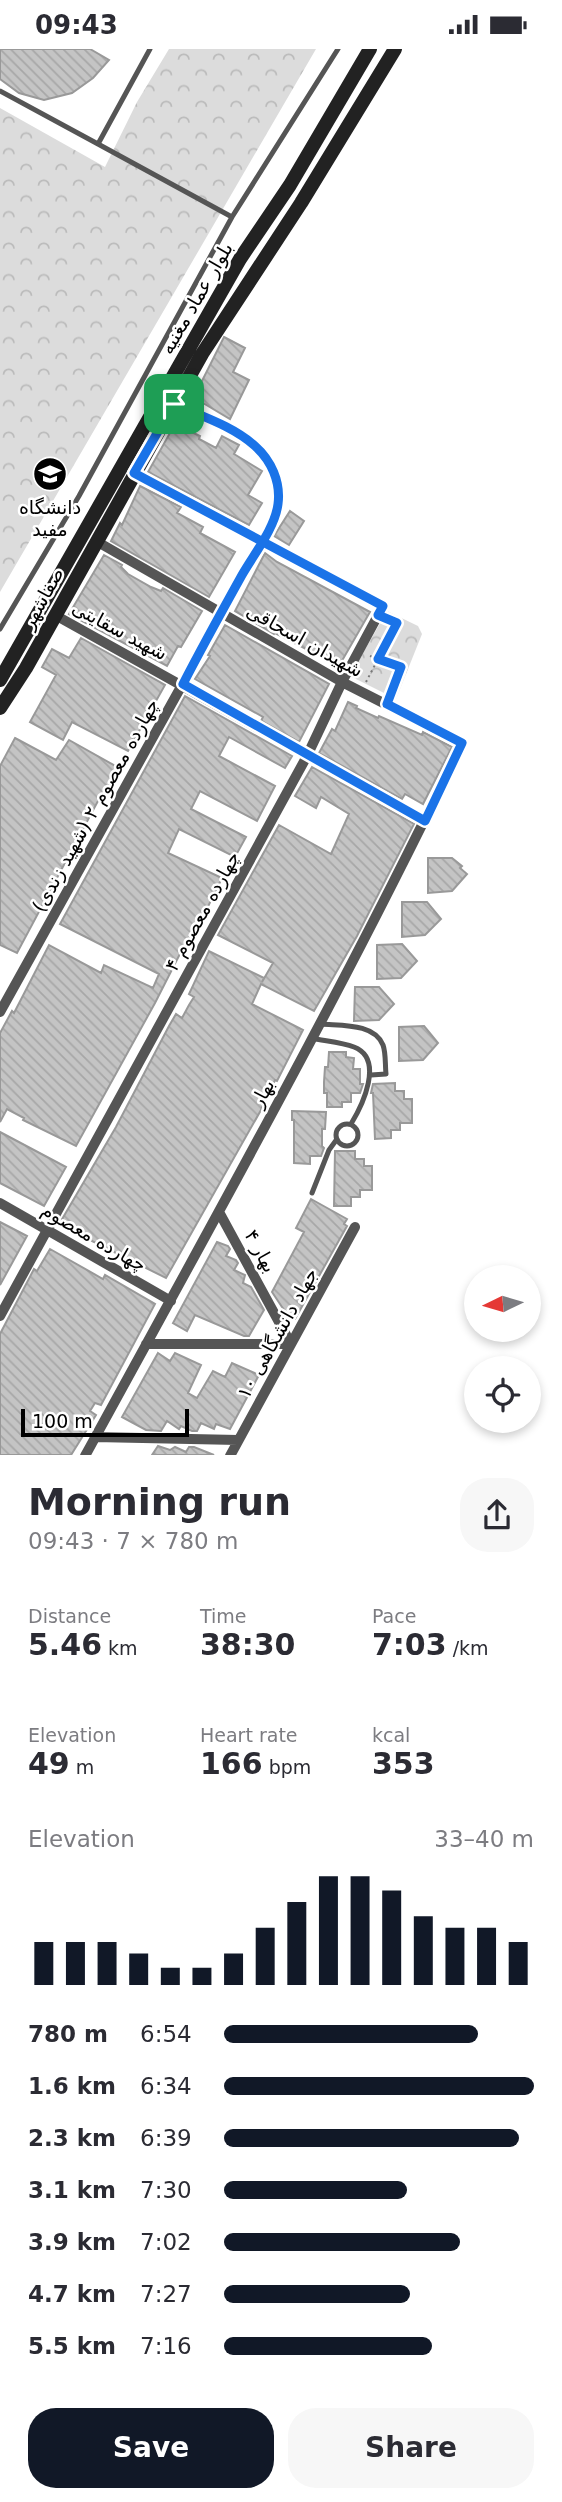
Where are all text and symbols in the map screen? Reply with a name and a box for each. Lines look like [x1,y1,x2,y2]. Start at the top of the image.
text: 09:43 [35,10,118,40]
street label: بلوار عماد مغنیه [155,238,238,358]
pin [144,374,204,434]
icon: arrive [155,385,193,423]
school or university icon: دانشگاه مفید [31,455,69,493]
place label: دانشگاه مفید [19,496,81,540]
street label: صفاشهر [16,563,69,634]
street label: شهید سقایتی [68,596,171,665]
street label: شهیدان اسحاقی [242,599,367,682]
street label: چهارده معصوم ۲ (شهید زندی) [27,695,164,916]
street label: چهارده معصوم ۴ [160,847,245,975]
street label: بهار [245,1075,279,1112]
street label: چهارده معصوم [37,1198,150,1277]
street label: بهار ۴ [240,1226,282,1277]
street label: جهاد دانشگاهی ۱۰ [232,1264,323,1402]
north arrow [464,1265,541,1342]
map controls [464,1265,541,1433]
button: locate [464,1356,541,1433]
scale bar [21,1407,189,1438]
text: 100 m [32,1410,93,1432]
button: share [460,1478,534,1552]
text: Morning run [28,1480,291,1524]
text: 09:43 · 7 × 780 m [28,1528,238,1554]
text: Distance [28,1605,111,1627]
text: Time [200,1605,247,1627]
text: Pace [372,1605,416,1627]
text: 5.46 [28,1627,102,1662]
text: 38:30 [200,1627,296,1662]
text: 7:03 [372,1627,447,1662]
text: km [102,1637,138,1659]
text: /km [447,1637,489,1659]
text: Elevation [28,1724,116,1746]
text: Heart rate [200,1724,298,1746]
text: kcal [372,1724,410,1746]
text: 49 [28,1746,70,1781]
text: 166 [200,1746,263,1781]
text: 353 [372,1746,435,1781]
text: m [70,1756,94,1778]
text: bpm [263,1756,311,1778]
text: Elevation [28,1826,135,1852]
text: 33–40 m [434,1826,534,1852]
text: 780 m [28,2021,108,2047]
text: 6:54 [140,2021,192,2047]
text: 1.6 km [28,2073,116,2099]
text: 6:34 [140,2073,192,2099]
text: 2.3 km [28,2125,116,2151]
text: 6:39 [140,2125,192,2151]
text: 3.1 km [28,2177,116,2203]
text: 7:30 [140,2177,192,2203]
text: 3.9 km [28,2229,116,2255]
text: 7:02 [140,2229,192,2255]
text: 4.7 km [28,2281,116,2307]
text: 7:27 [140,2281,192,2307]
text: 5.5 km [28,2333,116,2359]
text: 7:16 [140,2333,192,2359]
button: Save [28,2408,274,2488]
button: Share [288,2408,534,2488]

